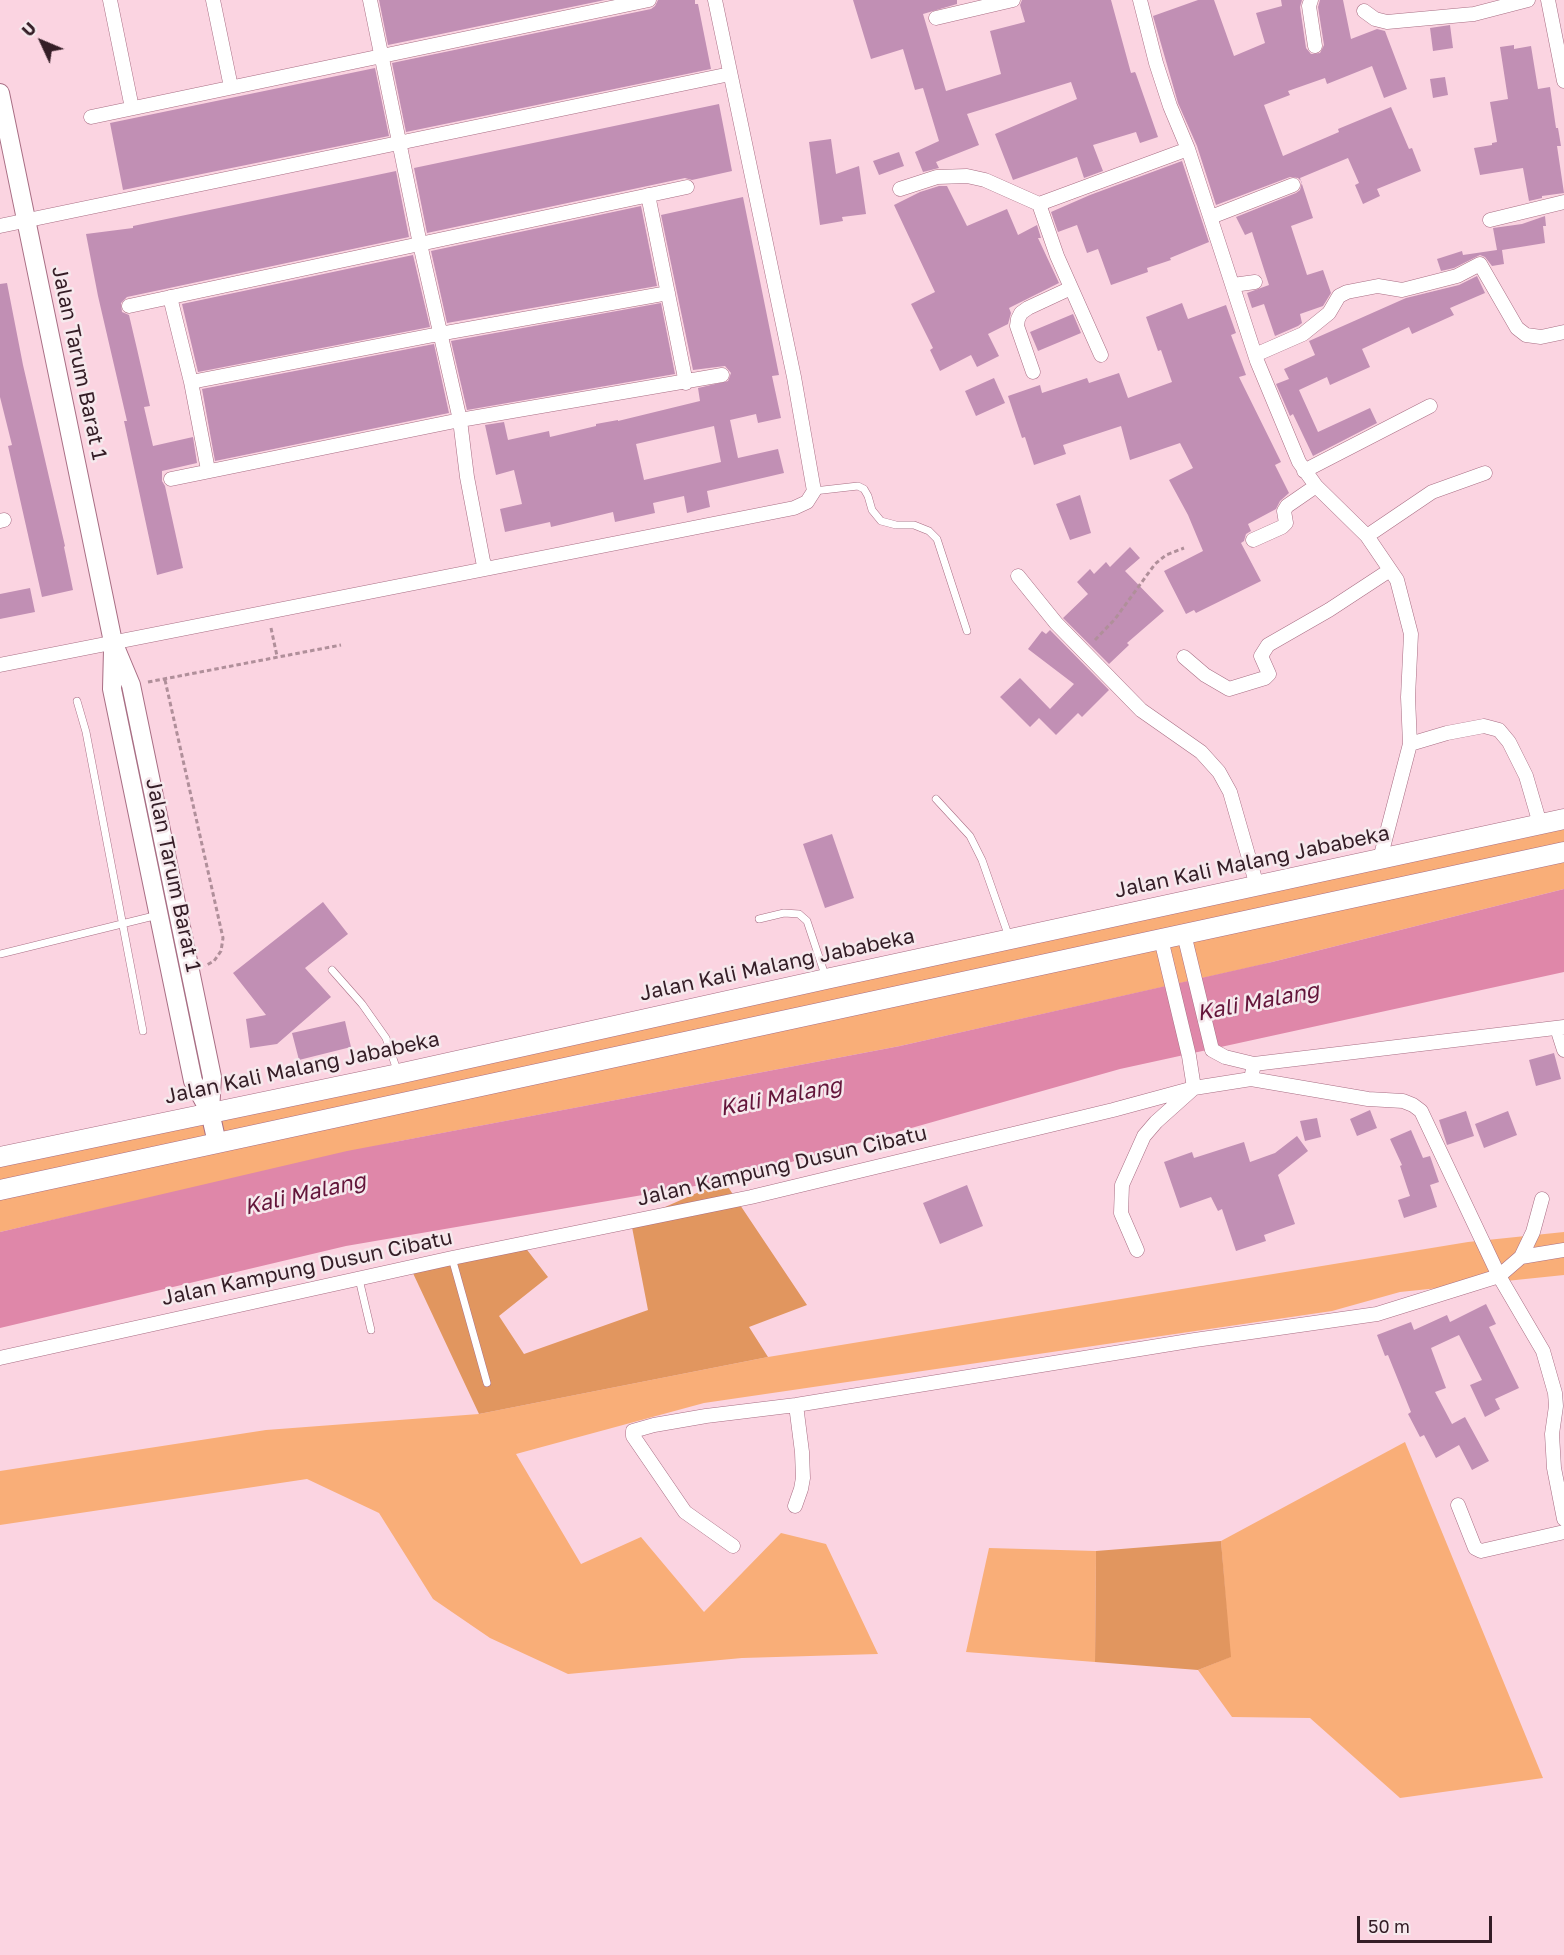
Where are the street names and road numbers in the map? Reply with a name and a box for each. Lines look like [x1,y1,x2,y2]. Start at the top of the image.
street label: Jalan Tarum Barat 1 [46,264,112,462]
street label: Jalan Tarum Barat 1 [140,776,206,974]
street label: Jalan Kali Malang Jababeka [1112,821,1392,903]
street label: Jalan Kali Malang Jababeka [637,924,917,1006]
street label: Jalan Kali Malang Jababeka [162,1027,442,1109]
street label: Jalan Kampung Dusun Cibatu [635,1120,929,1212]
street label: Jalan Kampung Dusun Cibatu [159,1225,455,1311]

